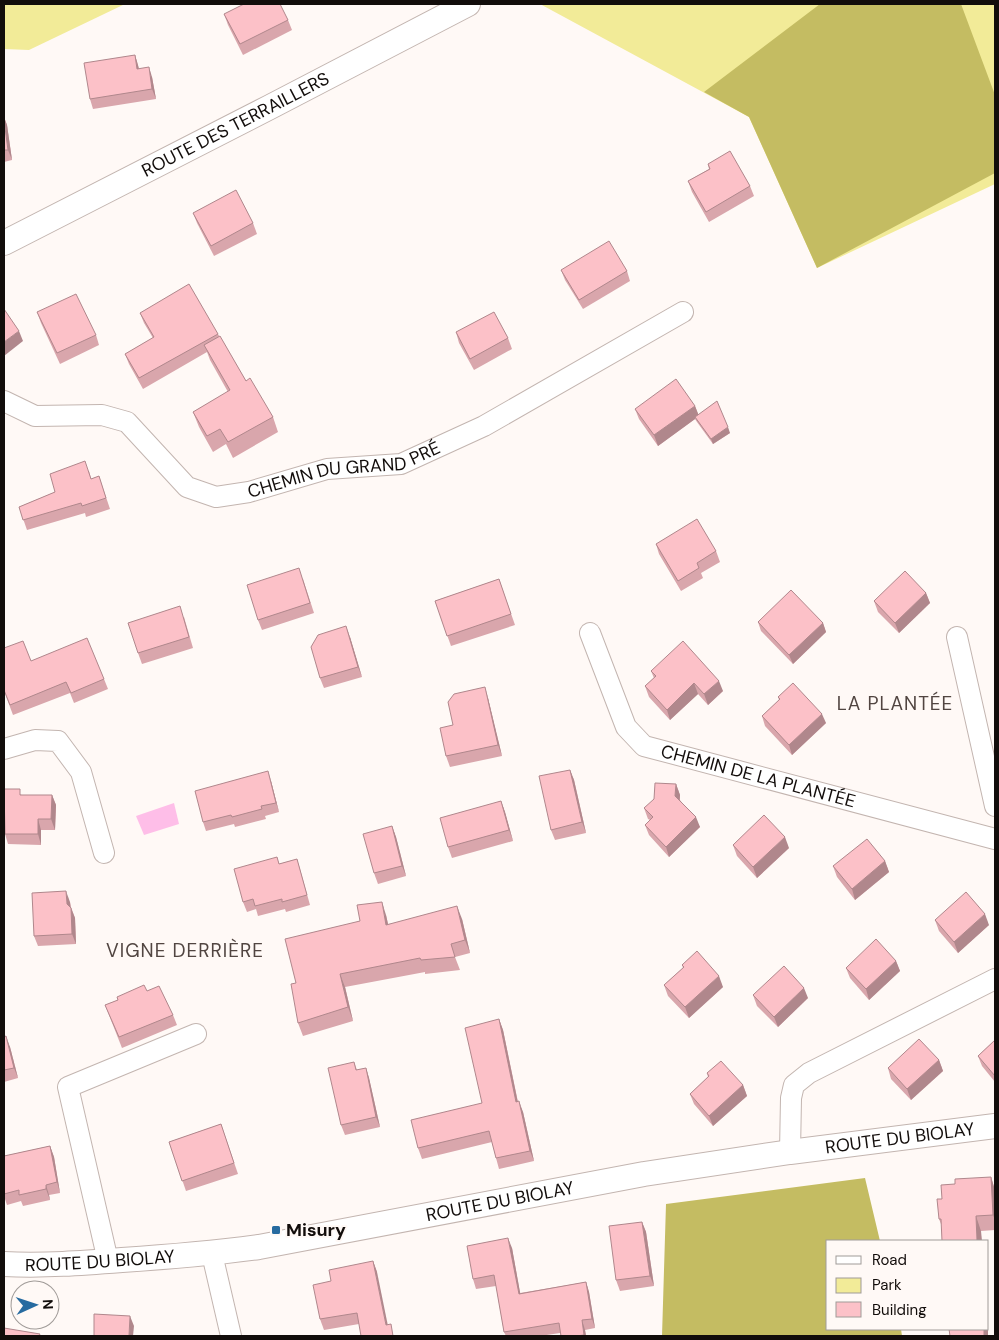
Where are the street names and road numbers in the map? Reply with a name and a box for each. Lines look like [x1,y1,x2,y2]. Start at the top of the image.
street label: ROUTE DES TERRAILLERS [138,66,333,183]
street label: CHEMIN DU GRAND PRÉ [245,436,444,504]
street label: CHEMIN DE LA PLANTÉE [658,739,858,814]
street label: ROUTE DU BIOLAY [824,1117,976,1159]
street label: ROUTE DU BIOLAY [424,1175,576,1227]
street label: ROUTE DU BIOLAY [25,1244,176,1277]

